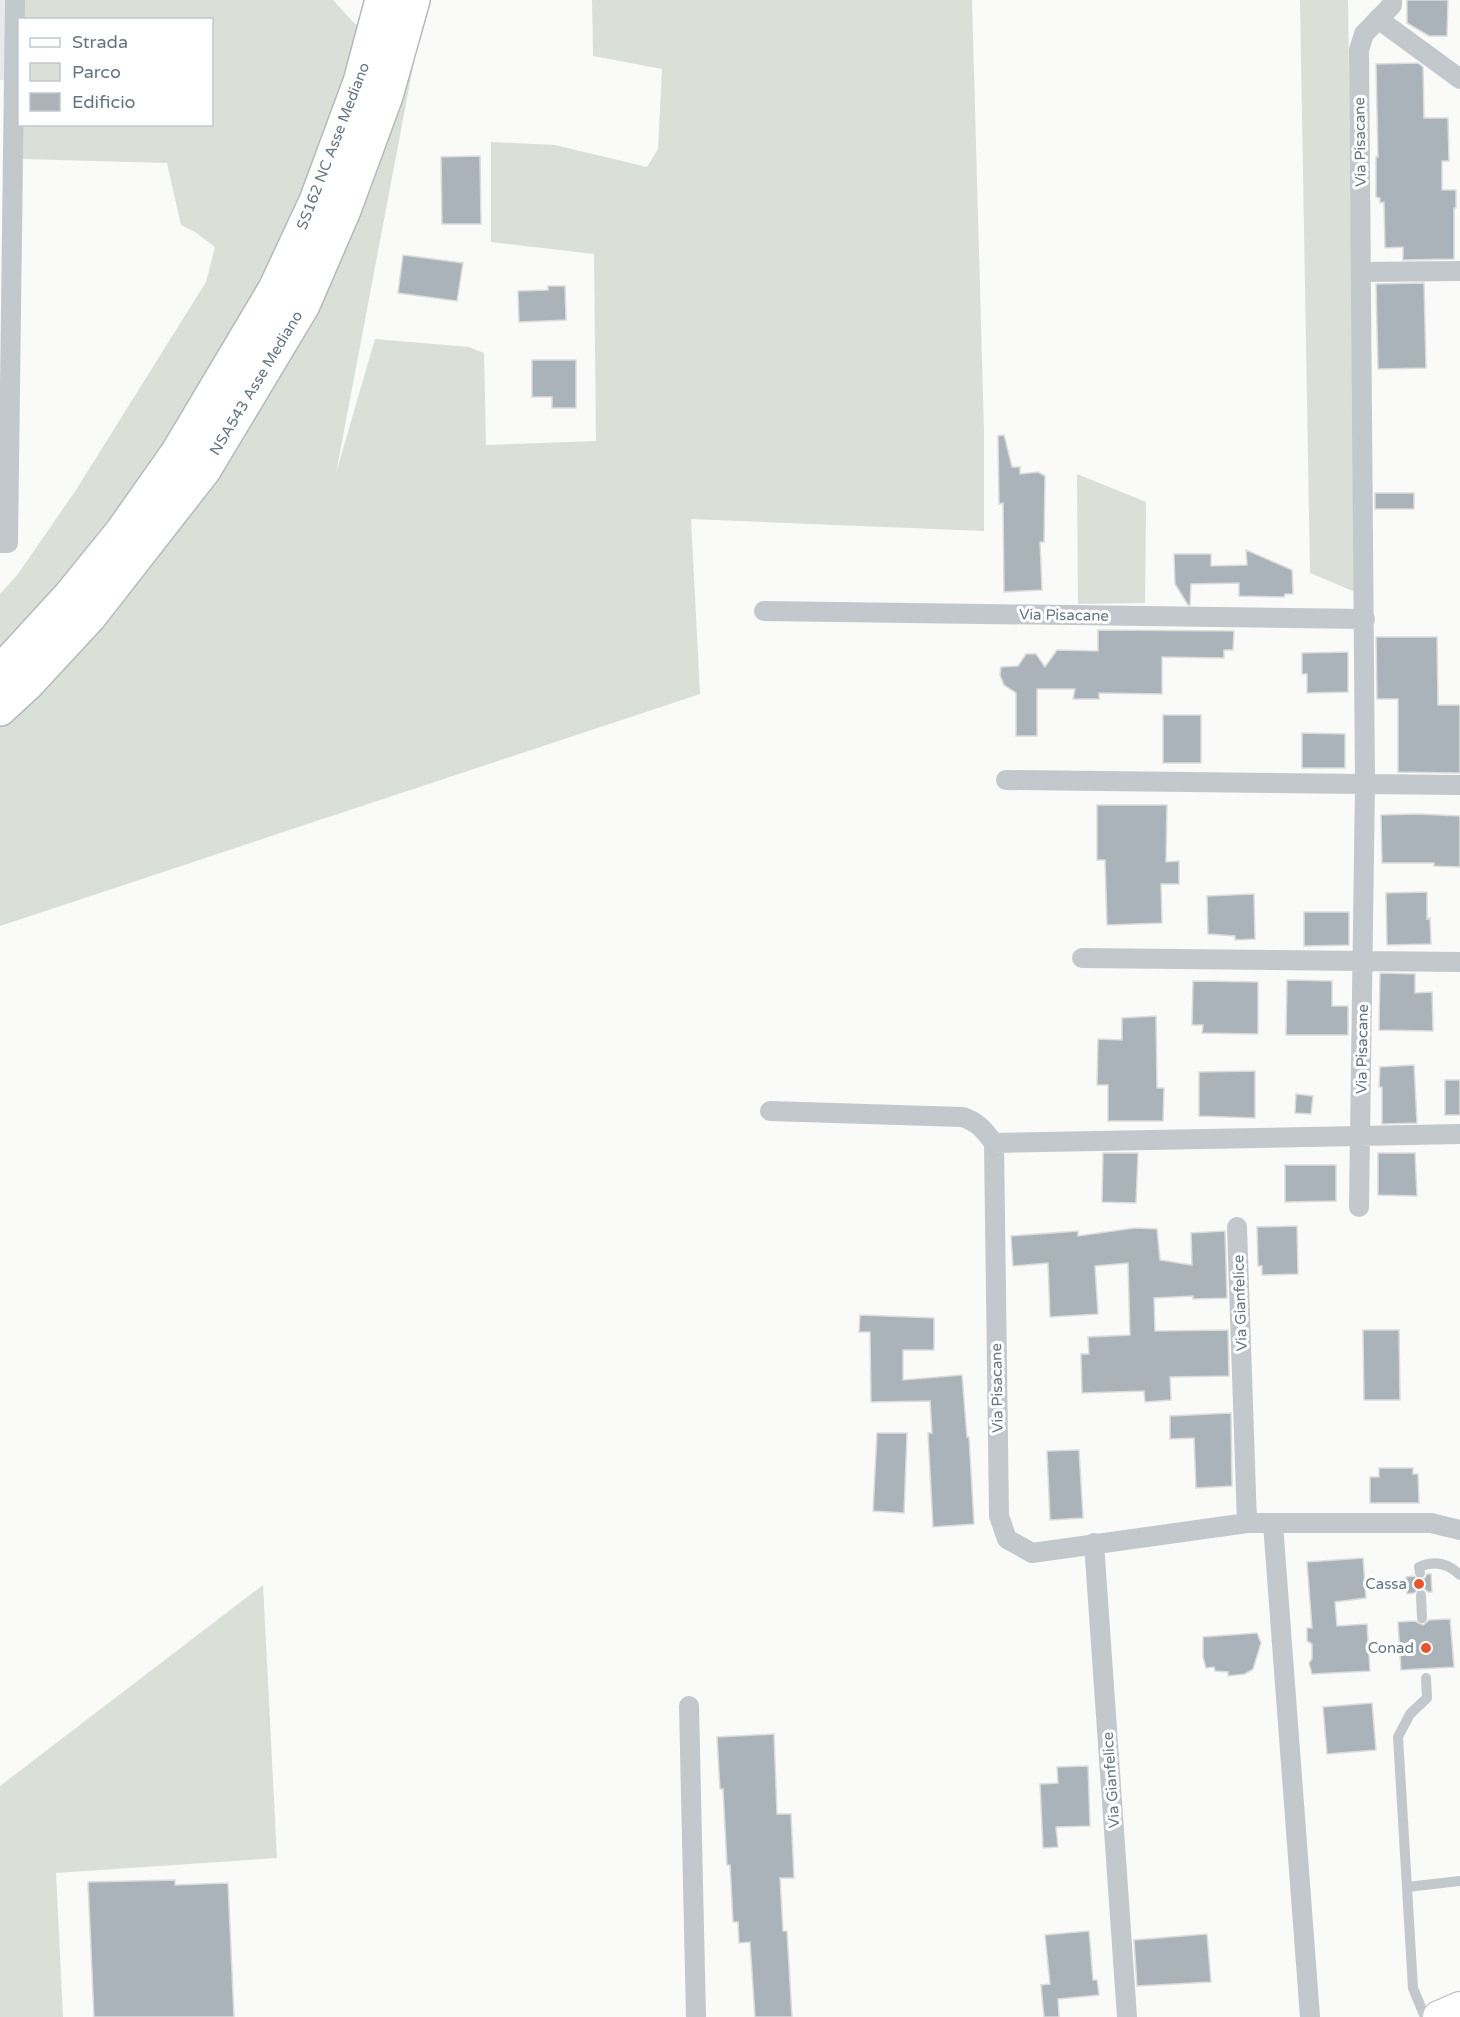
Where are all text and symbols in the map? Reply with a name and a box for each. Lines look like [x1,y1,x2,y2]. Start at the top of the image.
legend [18,18,213,126]
text: Strada [72,31,128,53]
street label: SS162 NC Asse Mediano [293,60,373,232]
text: Parco [72,61,121,83]
text: Edificio [72,91,136,113]
street label: Via Pisacane [1350,97,1370,187]
street label: NSA543 Asse Mediano [206,308,306,458]
street label: Via Pisacane [1019,605,1109,625]
street label: Via Pisacane [1352,1004,1372,1094]
street label: Via Gianfelice [1229,1254,1251,1352]
street label: Via Pisacane [987,1343,1007,1433]
place label: Cassa [1365,1575,1407,1593]
marker: Cassa [1412,1577,1426,1591]
place label: Conad [1368,1639,1414,1657]
marker: Conad [1419,1641,1433,1655]
street label: Via Gianfelice [1099,1731,1123,1829]

